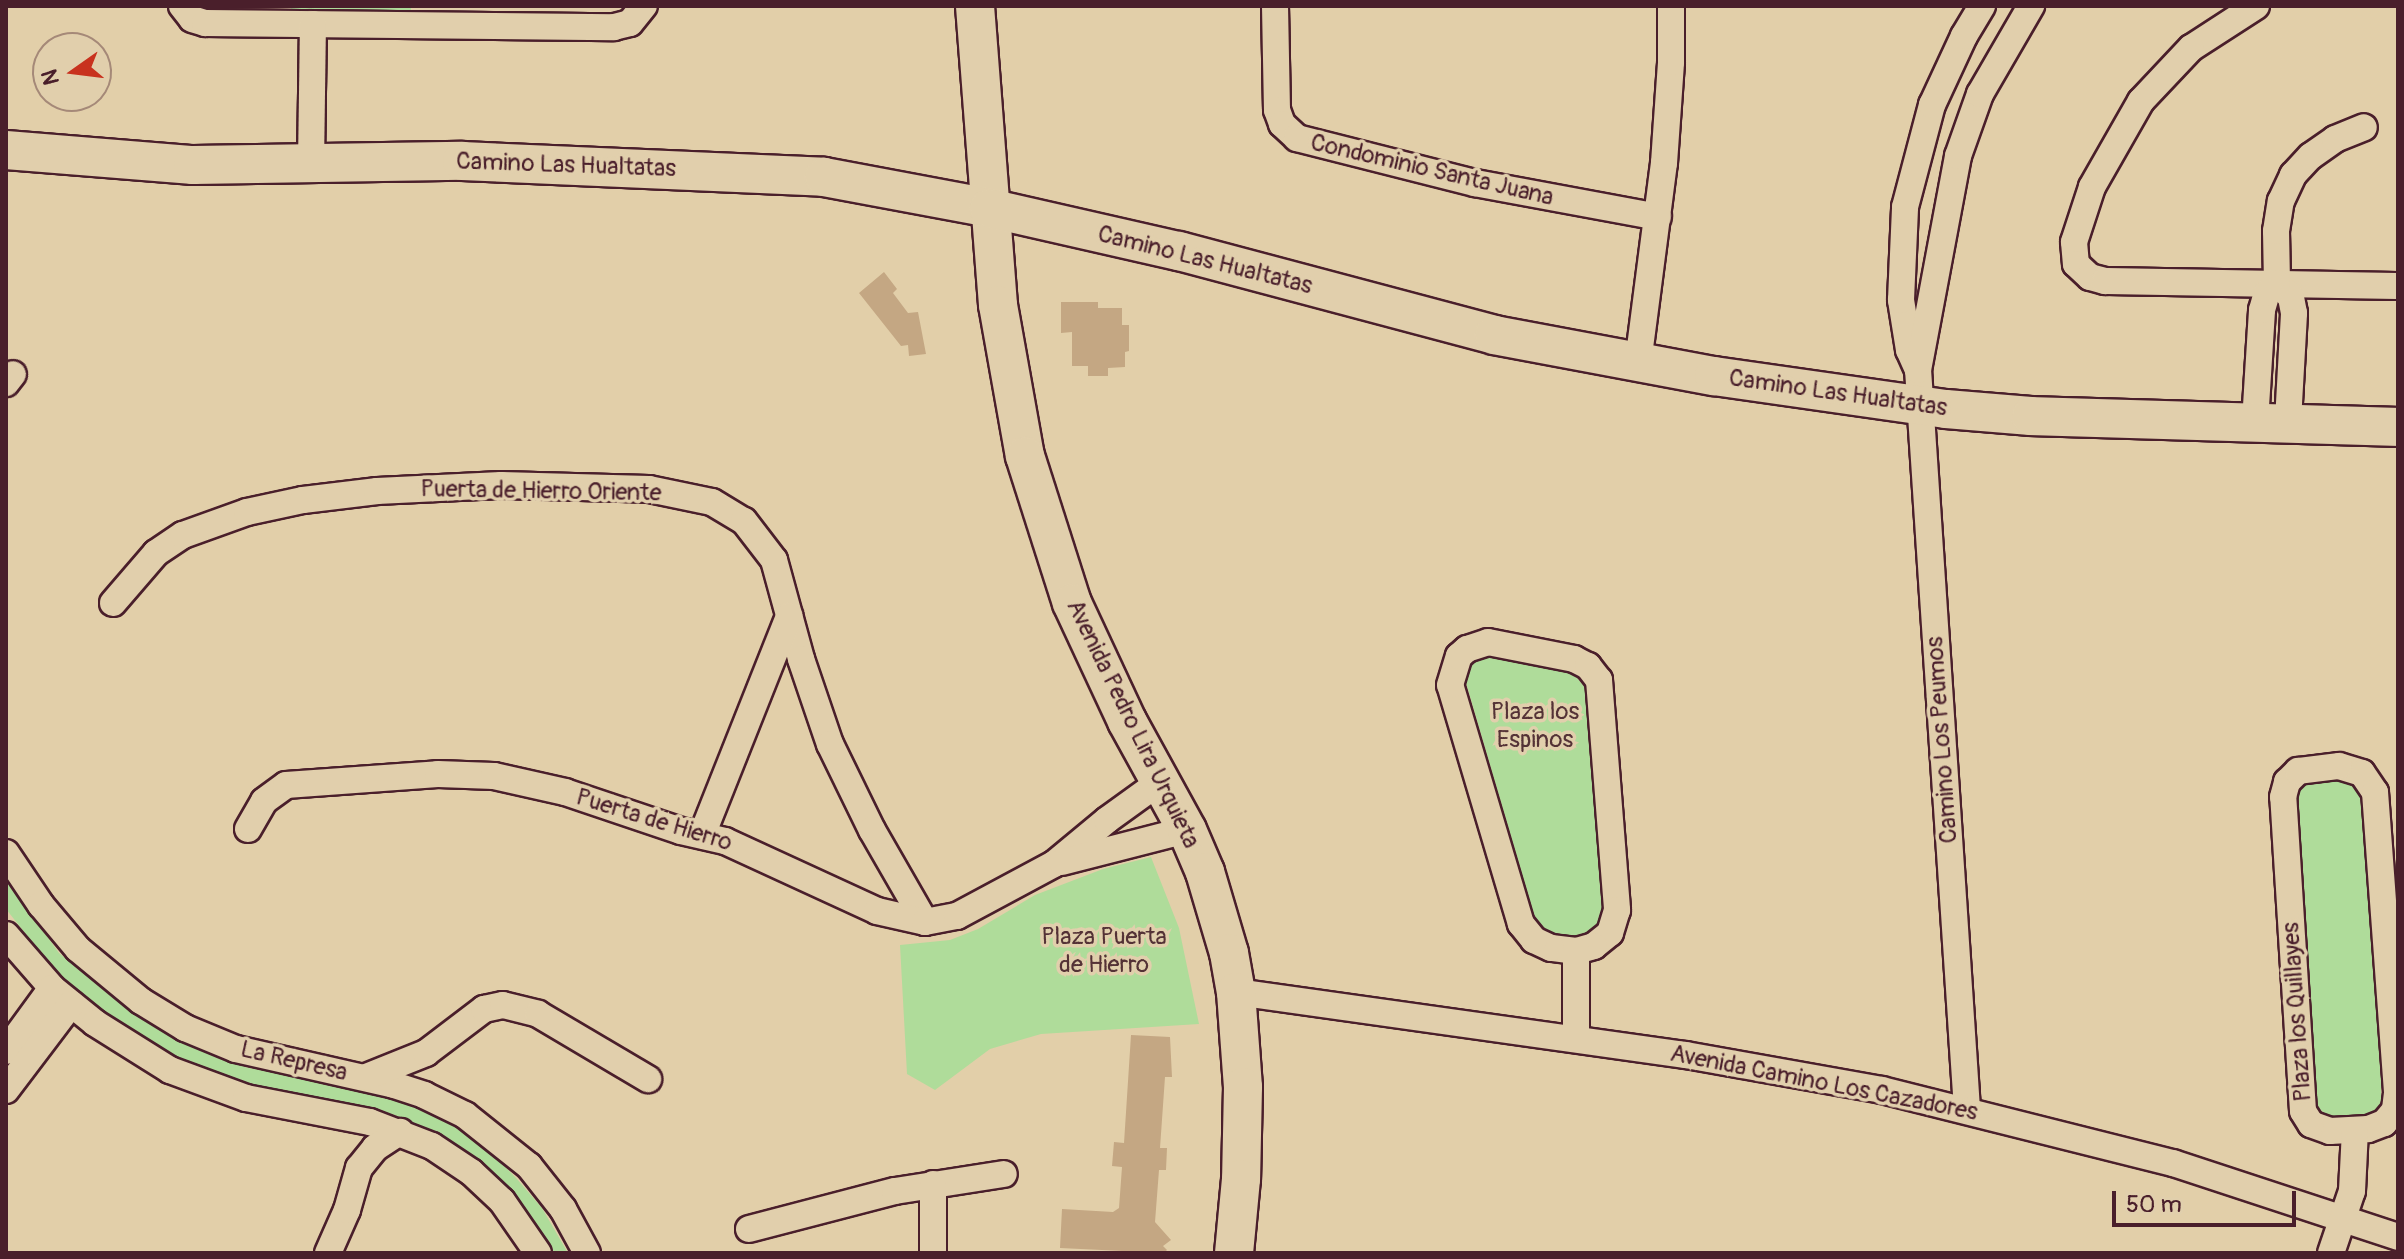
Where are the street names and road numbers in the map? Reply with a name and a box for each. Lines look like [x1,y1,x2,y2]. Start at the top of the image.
street label: Condominio Santa Juana [1308,128,1556,212]
street label: Camino Las Hualtatas [456,147,676,183]
street label: Camino Las Hualtatas [1095,219,1315,301]
street label: Camino Las Hualtatas [1727,363,1949,423]
street label: Puerta de Hierro Oriente [420,474,662,508]
street label: Avenida Pedro Lira Urquieta [1060,595,1206,853]
street label: Camino Los Peumos [1920,636,1964,844]
street label: Puerta de Hierro [573,783,735,857]
street label: Plaza los Quillayes [2276,921,2318,1103]
street label: La Represa [238,1035,350,1087]
street label: Avenida Camino Los Cazadores [1668,1039,1980,1127]

